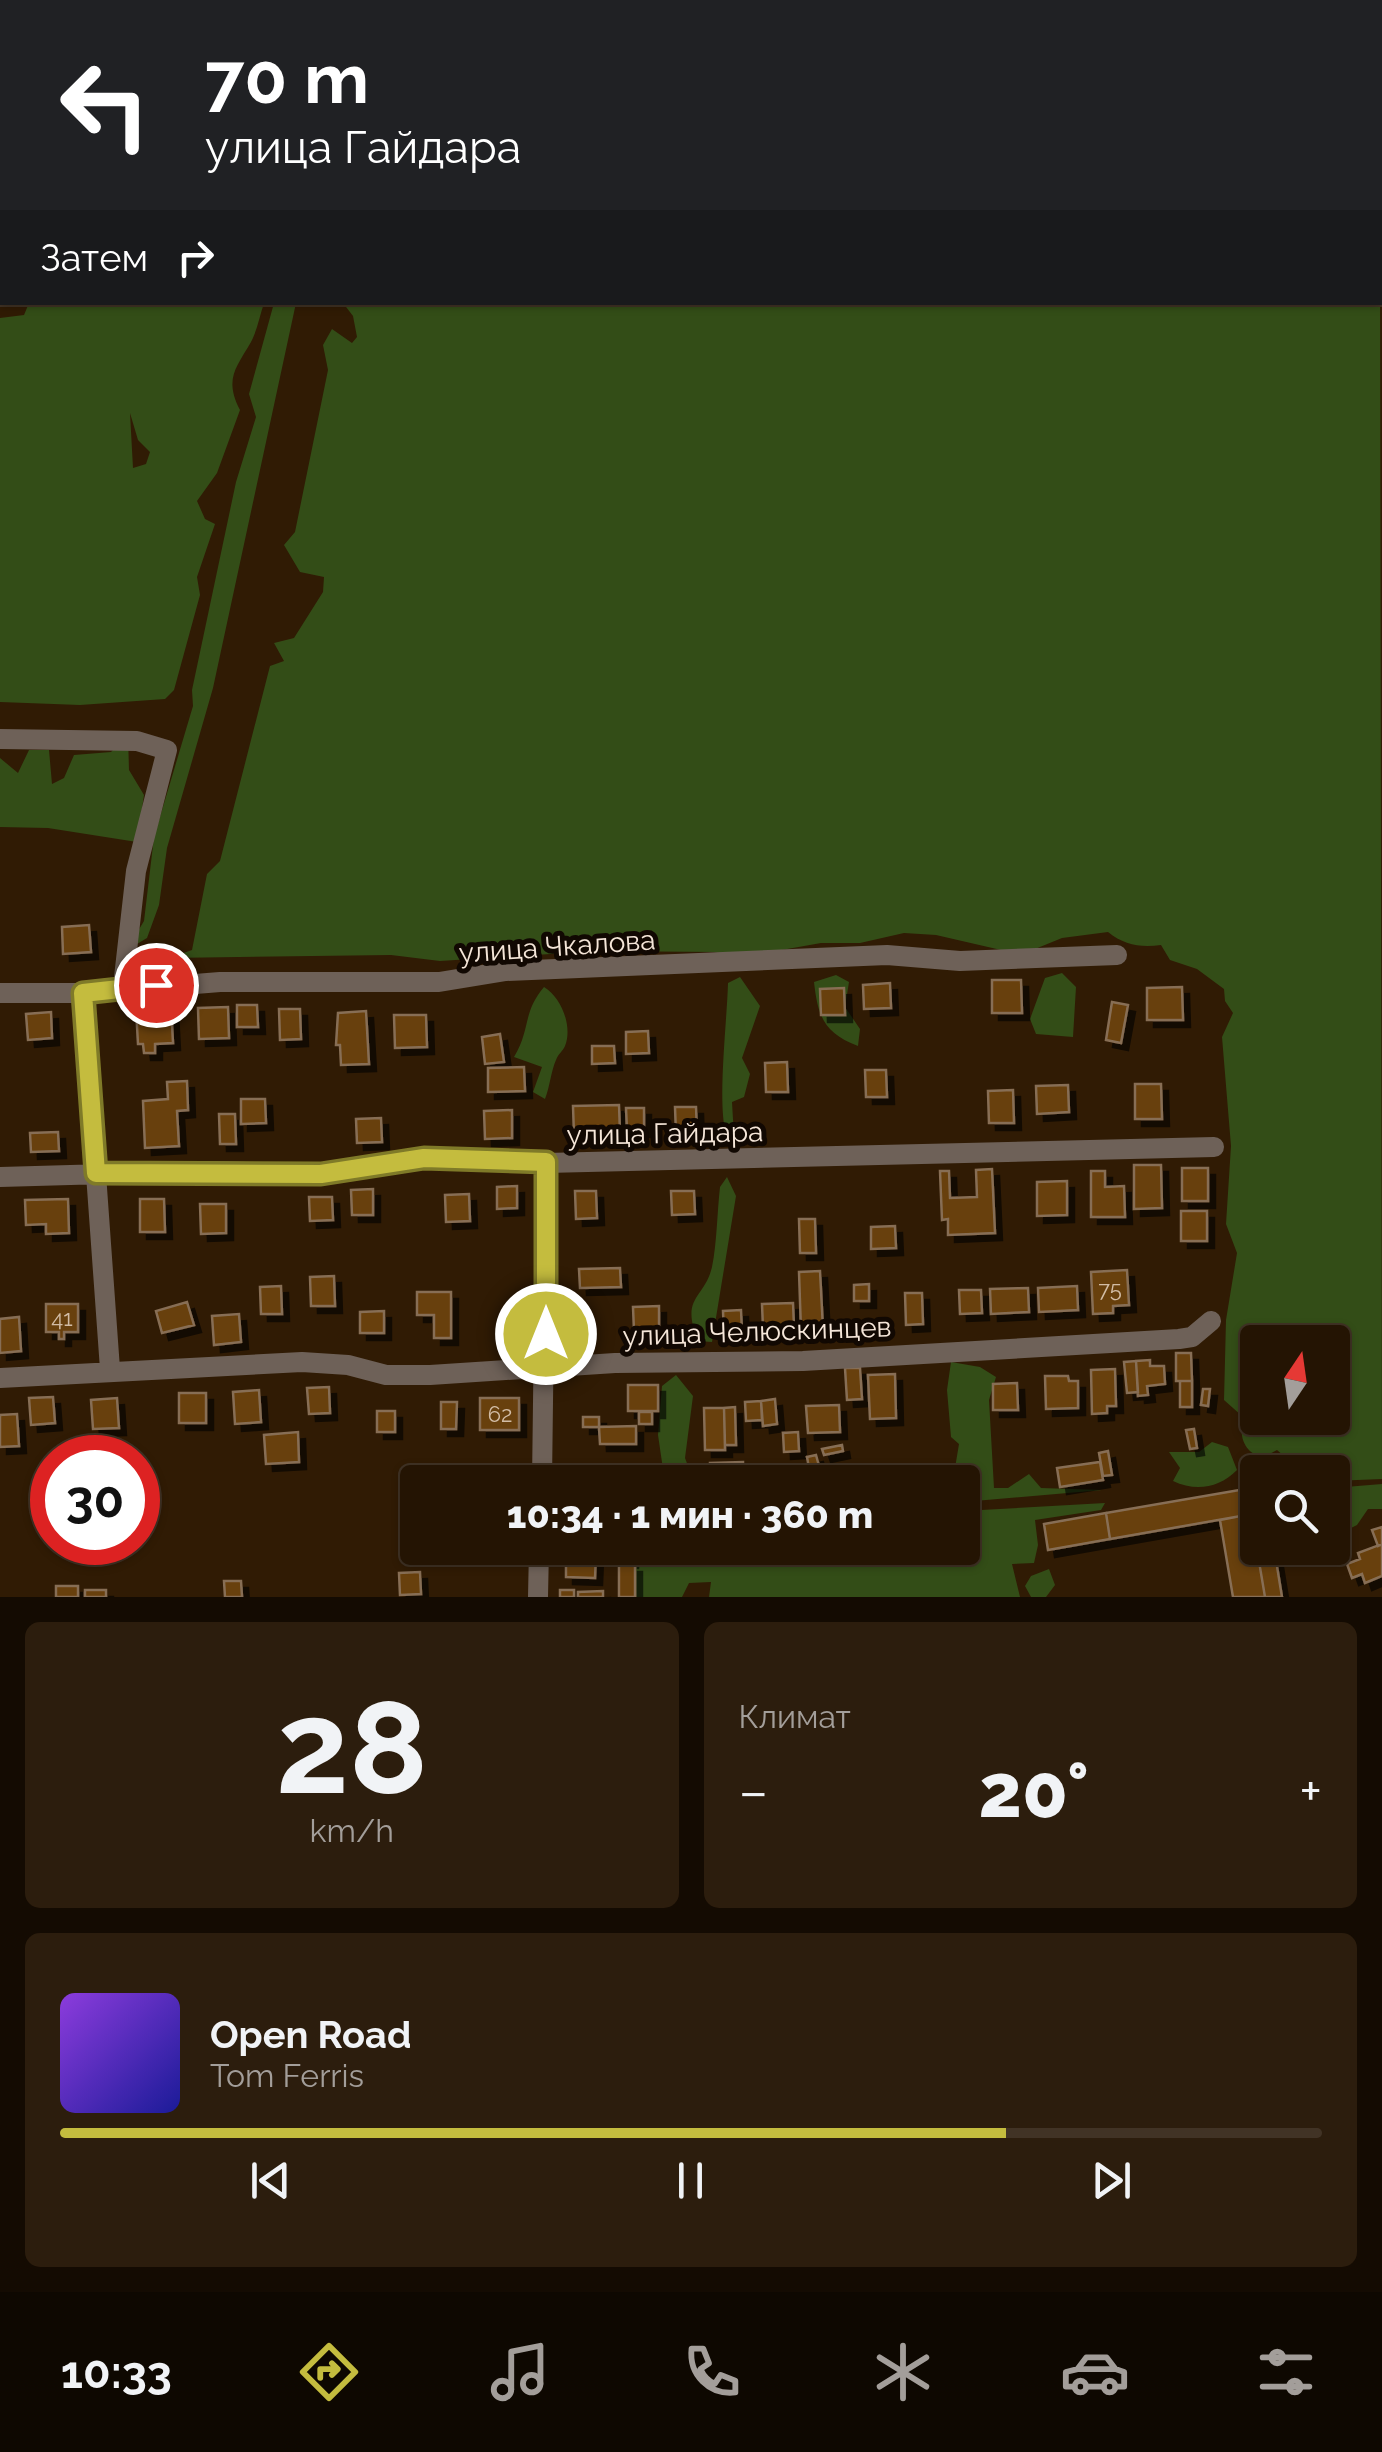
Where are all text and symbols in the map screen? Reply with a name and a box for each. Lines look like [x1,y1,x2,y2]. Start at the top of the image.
text: 70 m [205,37,369,119]
icon: left [40,40,170,170]
text: улица Гайдара [205,121,521,174]
icon: right [168,230,223,285]
text: Затем [40,235,148,280]
street label: улица Чкалова [458,923,656,970]
pin [114,943,199,1028]
icon: arrive [129,958,184,1013]
street label: улица Гайдара [566,1115,764,1152]
house number: 75 [1098,1276,1122,1302]
position arrow [494,1282,598,1386]
house number: 41 [51,1305,73,1331]
street label: улица Челюскинцев [622,1310,892,1353]
north arrow [1240,1325,1350,1435]
map controls [1240,1325,1350,1565]
house number: 62 [488,1401,512,1427]
speed limit sign: 30 [30,1435,160,1565]
button: search [1240,1455,1350,1565]
text: 10:34 · 1 мин · 360 m [507,1492,873,1537]
text: 28 [276,1671,428,1823]
text: Климат [739,1698,851,1735]
text: 20° [978,1746,1089,1835]
text: − [739,1759,768,1824]
text: + [1299,1759,1322,1824]
text: km/h [310,1812,394,1849]
text: Open Road [210,2012,411,2057]
text: Tom Ferris [210,2057,364,2094]
icon: previous [243,2153,298,2208]
icon: pause [663,2153,718,2208]
icon: next [1084,2153,1139,2208]
icon: directions [294,2337,364,2407]
icon: music [485,2337,555,2407]
icon: phone [677,2337,747,2407]
icon: climate [868,2337,938,2407]
icon: car [1060,2337,1130,2407]
icon: filters [1251,2337,1321,2407]
text: 10:33 [61,2346,172,2399]

